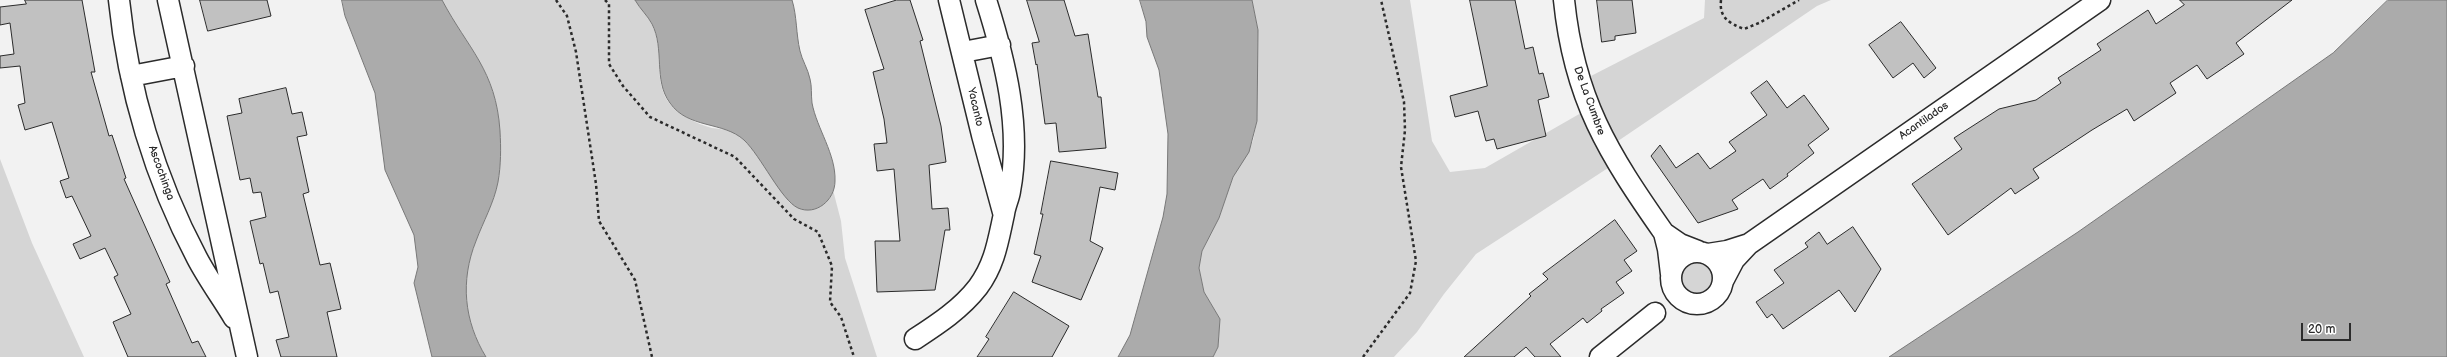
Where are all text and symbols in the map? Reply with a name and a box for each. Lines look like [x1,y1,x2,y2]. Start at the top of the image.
street label: De La Cumbre [1570,65,1608,137]
street label: Yacanto [964,86,986,128]
street label: Acantilados [1897,99,1951,143]
street label: Ascochinga [145,144,177,202]
scale bar [2303,315,2353,341]
text: 20 m [2308,322,2335,337]

